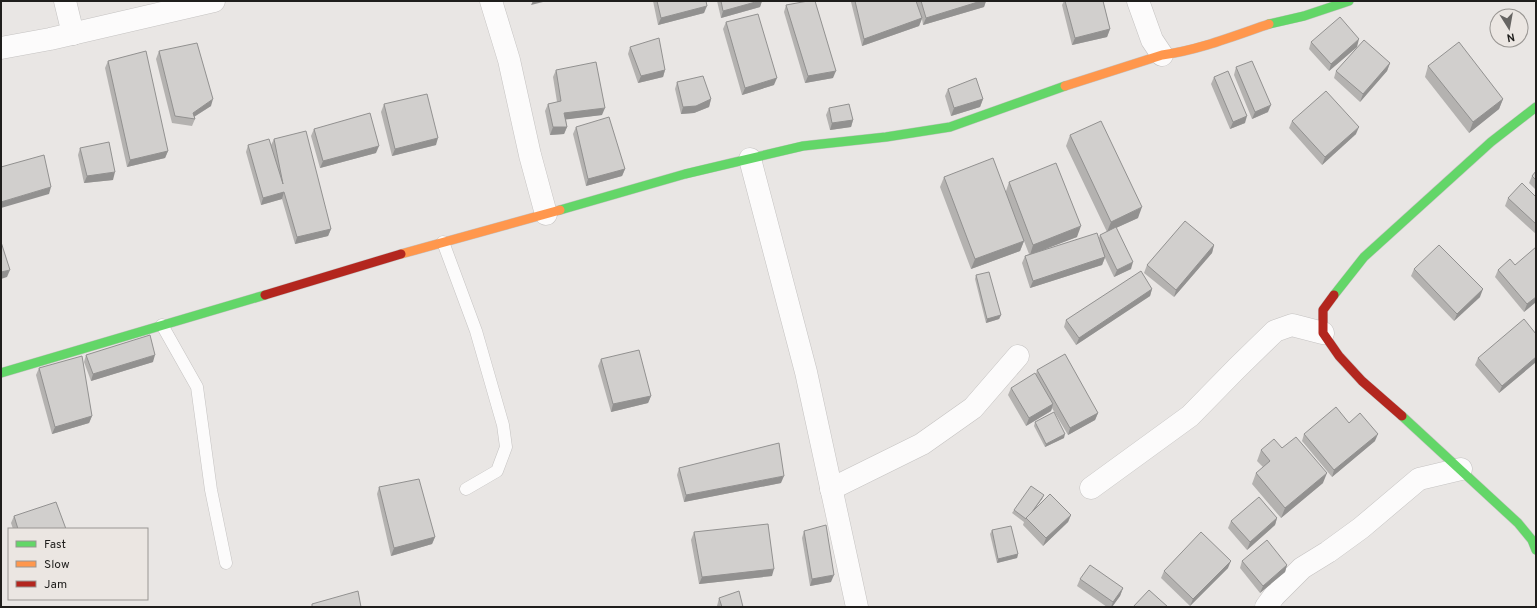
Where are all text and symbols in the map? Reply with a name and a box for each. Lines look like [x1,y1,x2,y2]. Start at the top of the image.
north arrow [1489,8,1529,48]
text: N [1506,29,1516,44]
legend [8,528,148,600]
text: Fast [44,537,66,553]
text: Slow [44,557,70,573]
text: Jam [44,577,67,593]

